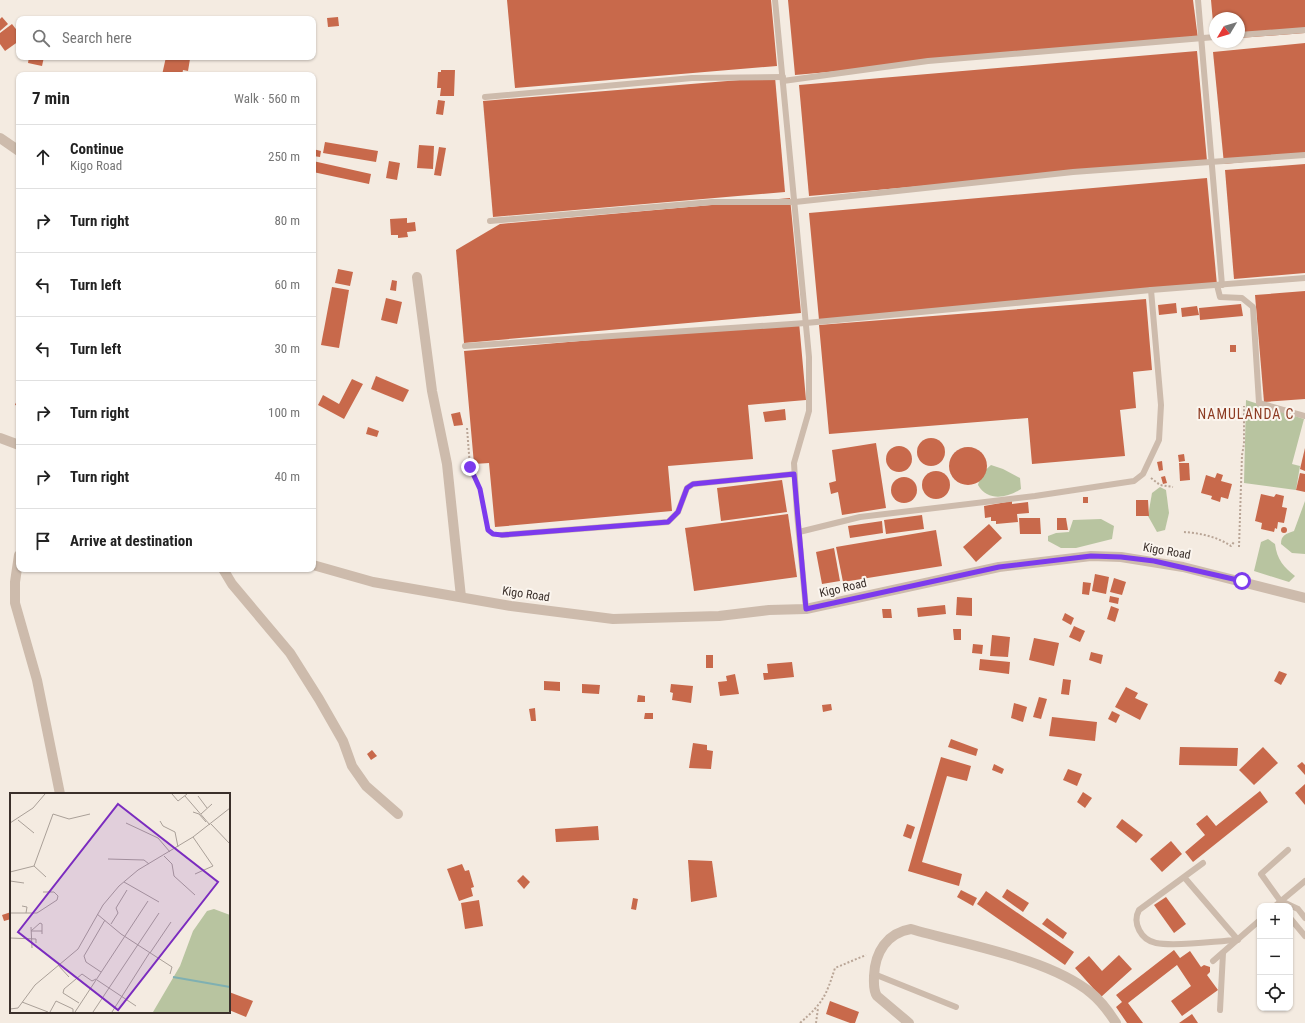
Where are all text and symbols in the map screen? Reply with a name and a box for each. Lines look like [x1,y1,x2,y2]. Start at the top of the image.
north arrow [1209,12,1245,48]
search box [16,16,316,60]
icon: search [30,27,52,49]
text: Search here [62,29,132,47]
text: 7 min [32,88,70,108]
text: Walk · 560 m [234,91,300,106]
text: Continue [70,140,124,158]
icon: ahead [32,146,54,168]
text: 250 m [268,149,300,164]
text: Kigo Road [70,158,122,173]
icon: right [32,210,54,232]
text: Turn right [70,212,129,230]
text: 80 m [274,213,300,228]
icon: left [32,274,54,296]
text: Turn left [70,276,121,294]
text: 60 m [274,277,300,292]
icon: left [32,338,54,360]
text: Turn left [70,340,121,358]
text: 30 m [274,341,300,356]
icon: right [32,402,54,424]
text: Turn right [70,404,129,422]
text: 100 m [268,405,300,420]
district label: NAMULANDA C [1198,406,1294,422]
route end [461,458,479,476]
icon: right [32,466,54,488]
text: Turn right [70,468,129,486]
text: 40 m [274,469,300,484]
icon: arrive [32,530,54,552]
text: Arrive at destination [70,532,193,550]
street label: Kigo Road [1142,540,1192,562]
route start [1233,572,1251,590]
street label: Kigo Road [818,576,868,600]
street label: Kigo Road [501,584,551,604]
inset map [10,793,230,1013]
map controls [1257,903,1293,1011]
button: + [1257,903,1293,939]
button: − [1257,939,1293,975]
button: locate [1257,975,1293,1011]

